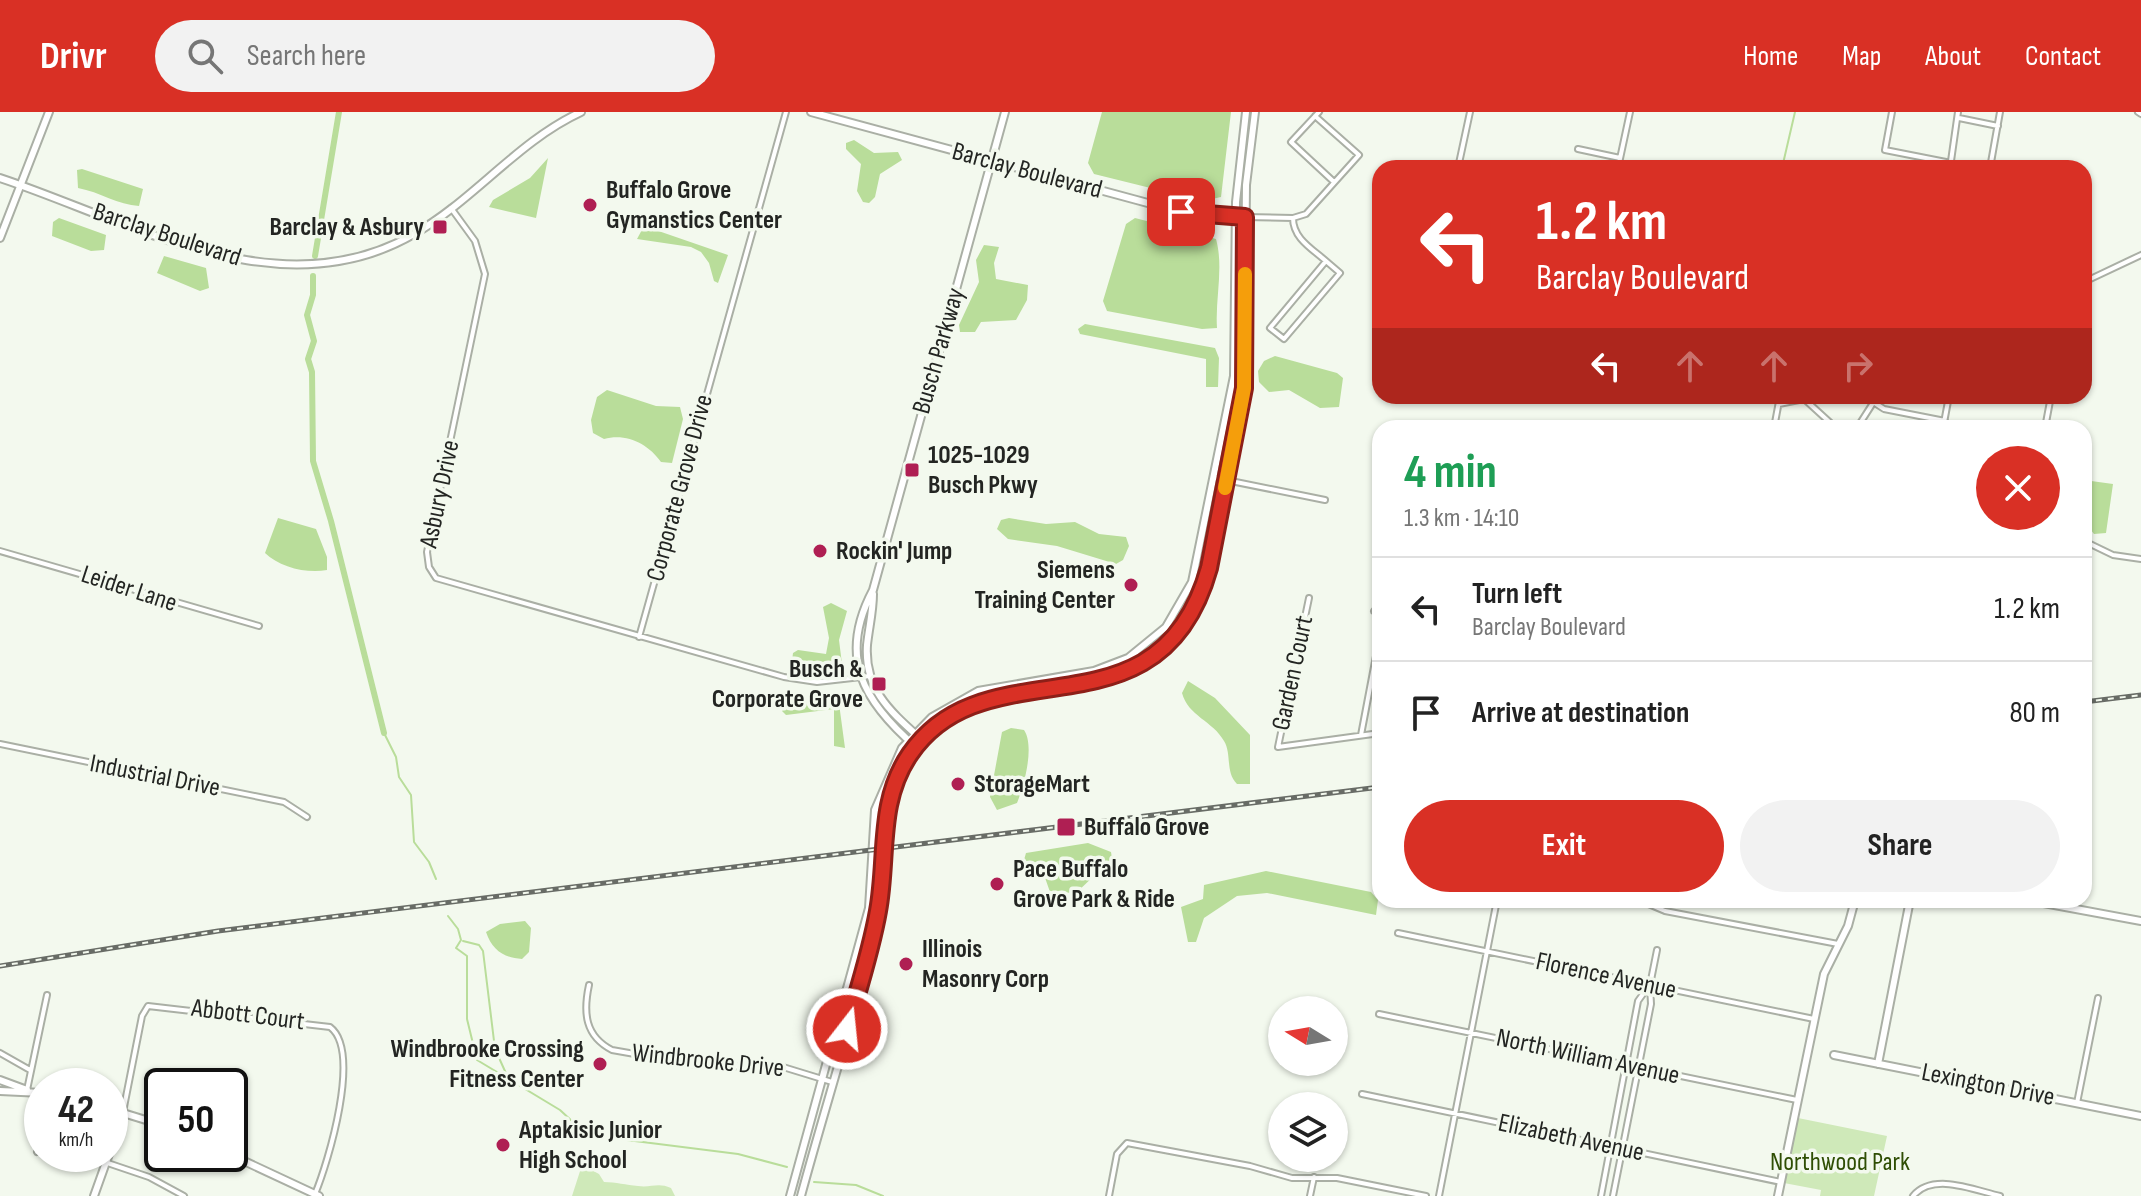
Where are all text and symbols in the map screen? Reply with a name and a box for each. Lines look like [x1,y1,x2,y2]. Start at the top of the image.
search box [155,20,715,92]
text: Drivr [40,34,107,79]
icon: search [183,34,227,78]
text: Search here [247,38,366,74]
text: Home [1743,40,1798,73]
text: Map [1842,40,1881,73]
text: About [1925,40,1981,73]
text: Contact [2025,40,2101,73]
street label: Barclay Boulevard [949,136,1105,206]
place label: Buffalo Grove Gymanstics Center [606,175,782,236]
pin [1147,178,1215,246]
text: 1.2 km [1536,189,1667,256]
icon: arrive [1159,190,1203,234]
icon: left [1404,192,1508,296]
street label: Barclay Boulevard [89,196,245,274]
marker: Buffalo Grove Gymanstics Center [581,196,599,214]
place label: Barclay & Asbury [269,212,424,243]
marker: Barclay & Asbury [431,218,449,236]
text: Barclay Boulevard [1536,257,1749,300]
street label: Busch Parkway [906,284,972,418]
icon: left [1584,344,1628,388]
icon: ahead [1668,344,1712,388]
icon: ahead [1752,344,1796,388]
icon: right [1836,344,1880,388]
street label: Corporate Grove Drive [640,391,720,585]
street label: Asbury Drive [413,437,467,552]
place label: 1025-1029 Busch Pkwy [928,440,1038,501]
text: 4 min [1404,444,1497,501]
button: close [1976,446,2060,530]
marker: 1025-1029 Busch Pkwy [903,461,921,479]
text: 1.3 km · 14:10 [1404,503,1519,534]
place label: Rockin' Jump [836,536,952,567]
marker: Rockin' Jump [811,542,829,560]
place label: Siemens Training Center [975,555,1115,616]
street label: Leider Lane [77,559,181,619]
marker: Siemens Training Center [1122,576,1140,594]
text: Turn left [1472,576,1562,612]
icon: left [1404,587,1448,631]
text: 1.2 km [1994,591,2060,627]
text: Barclay Boulevard [1472,612,1626,643]
street label: Garden Court [1266,613,1320,733]
place label: Busch & Corporate Grove [712,654,863,715]
marker: Busch & Corporate Grove [870,675,888,693]
icon: arrive [1404,691,1448,735]
text: Arrive at destination [1472,695,1689,731]
text: 80 m [2009,695,2060,731]
street label: Industrial Drive [87,748,223,804]
place label: StorageMart [974,769,1090,800]
marker: StorageMart [949,775,967,793]
button: Exit [1404,800,1724,892]
button: Share [1740,800,2060,892]
place label: Buffalo Grove [1084,812,1209,843]
marker: Buffalo Grove [1055,816,1077,838]
place label: Pace Buffalo Grove Park & Ride [1013,854,1175,915]
marker: Pace Buffalo Grove Park & Ride [988,875,1006,893]
place label: Illinois Masonry Corp [922,934,1049,995]
street label: Florence Avenue [1533,946,1679,1006]
marker: Illinois Masonry Corp [897,955,915,973]
position arrow [805,987,889,1071]
street label: Abbott Court [189,993,306,1037]
north arrow [1268,996,1348,1076]
map controls [1268,996,1348,1172]
street label: North William Avenue [1494,1022,1682,1092]
place label: Windbrooke Crossing Fitness Center [390,1034,584,1095]
street label: Windbrooke Drive [630,1038,786,1084]
marker: Windbrooke Crossing Fitness Center [591,1055,609,1073]
street label: Lexington Drive [1919,1057,2057,1113]
speed limit sign: 50 [144,1068,248,1172]
text: 42 [58,1086,94,1134]
button: layers [1268,1092,1348,1172]
street label: Elizabeth Avenue [1495,1107,1647,1169]
place label: Aptakisic Junior High School [518,1115,662,1176]
text: km/h [59,1128,93,1152]
marker: Aptakisic Junior High School [494,1136,512,1154]
park label: Northwood Park [1770,1147,1910,1178]

